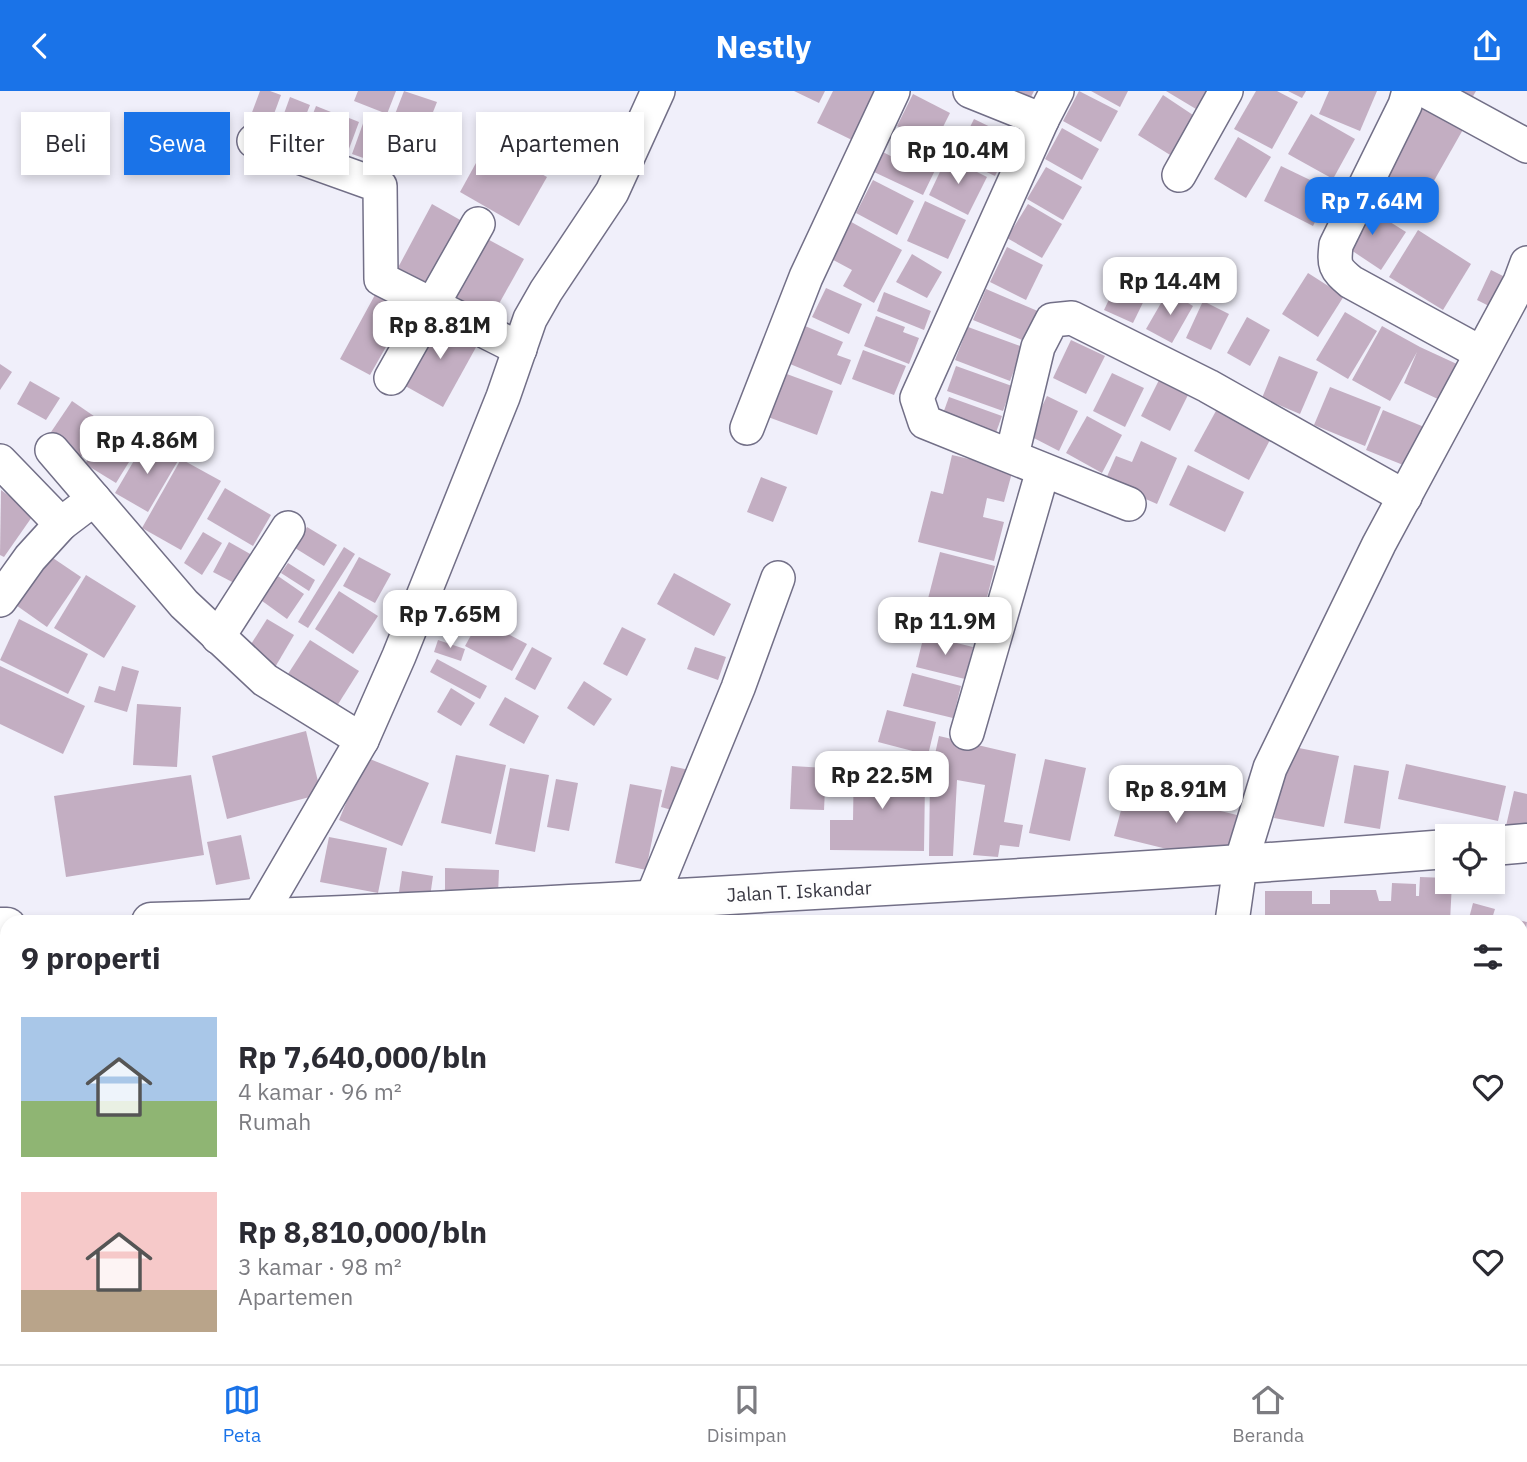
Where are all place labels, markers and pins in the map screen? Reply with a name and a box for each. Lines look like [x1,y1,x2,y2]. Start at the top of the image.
pin: Rp 10.4M [886,127,1030,186]
pin: Rp 7.64M [1300,177,1444,237]
pin: Rp 14.4M [1098,257,1242,317]
pin: Rp 8.81M [368,301,512,361]
pin: Rp 4.86M [75,417,219,476]
pin: Rp 7.65M [378,591,522,650]
pin: Rp 11.9M [873,597,1017,657]
pin: Rp 22.5M [810,751,954,811]
pin: Rp 8.91M [1104,765,1248,825]

